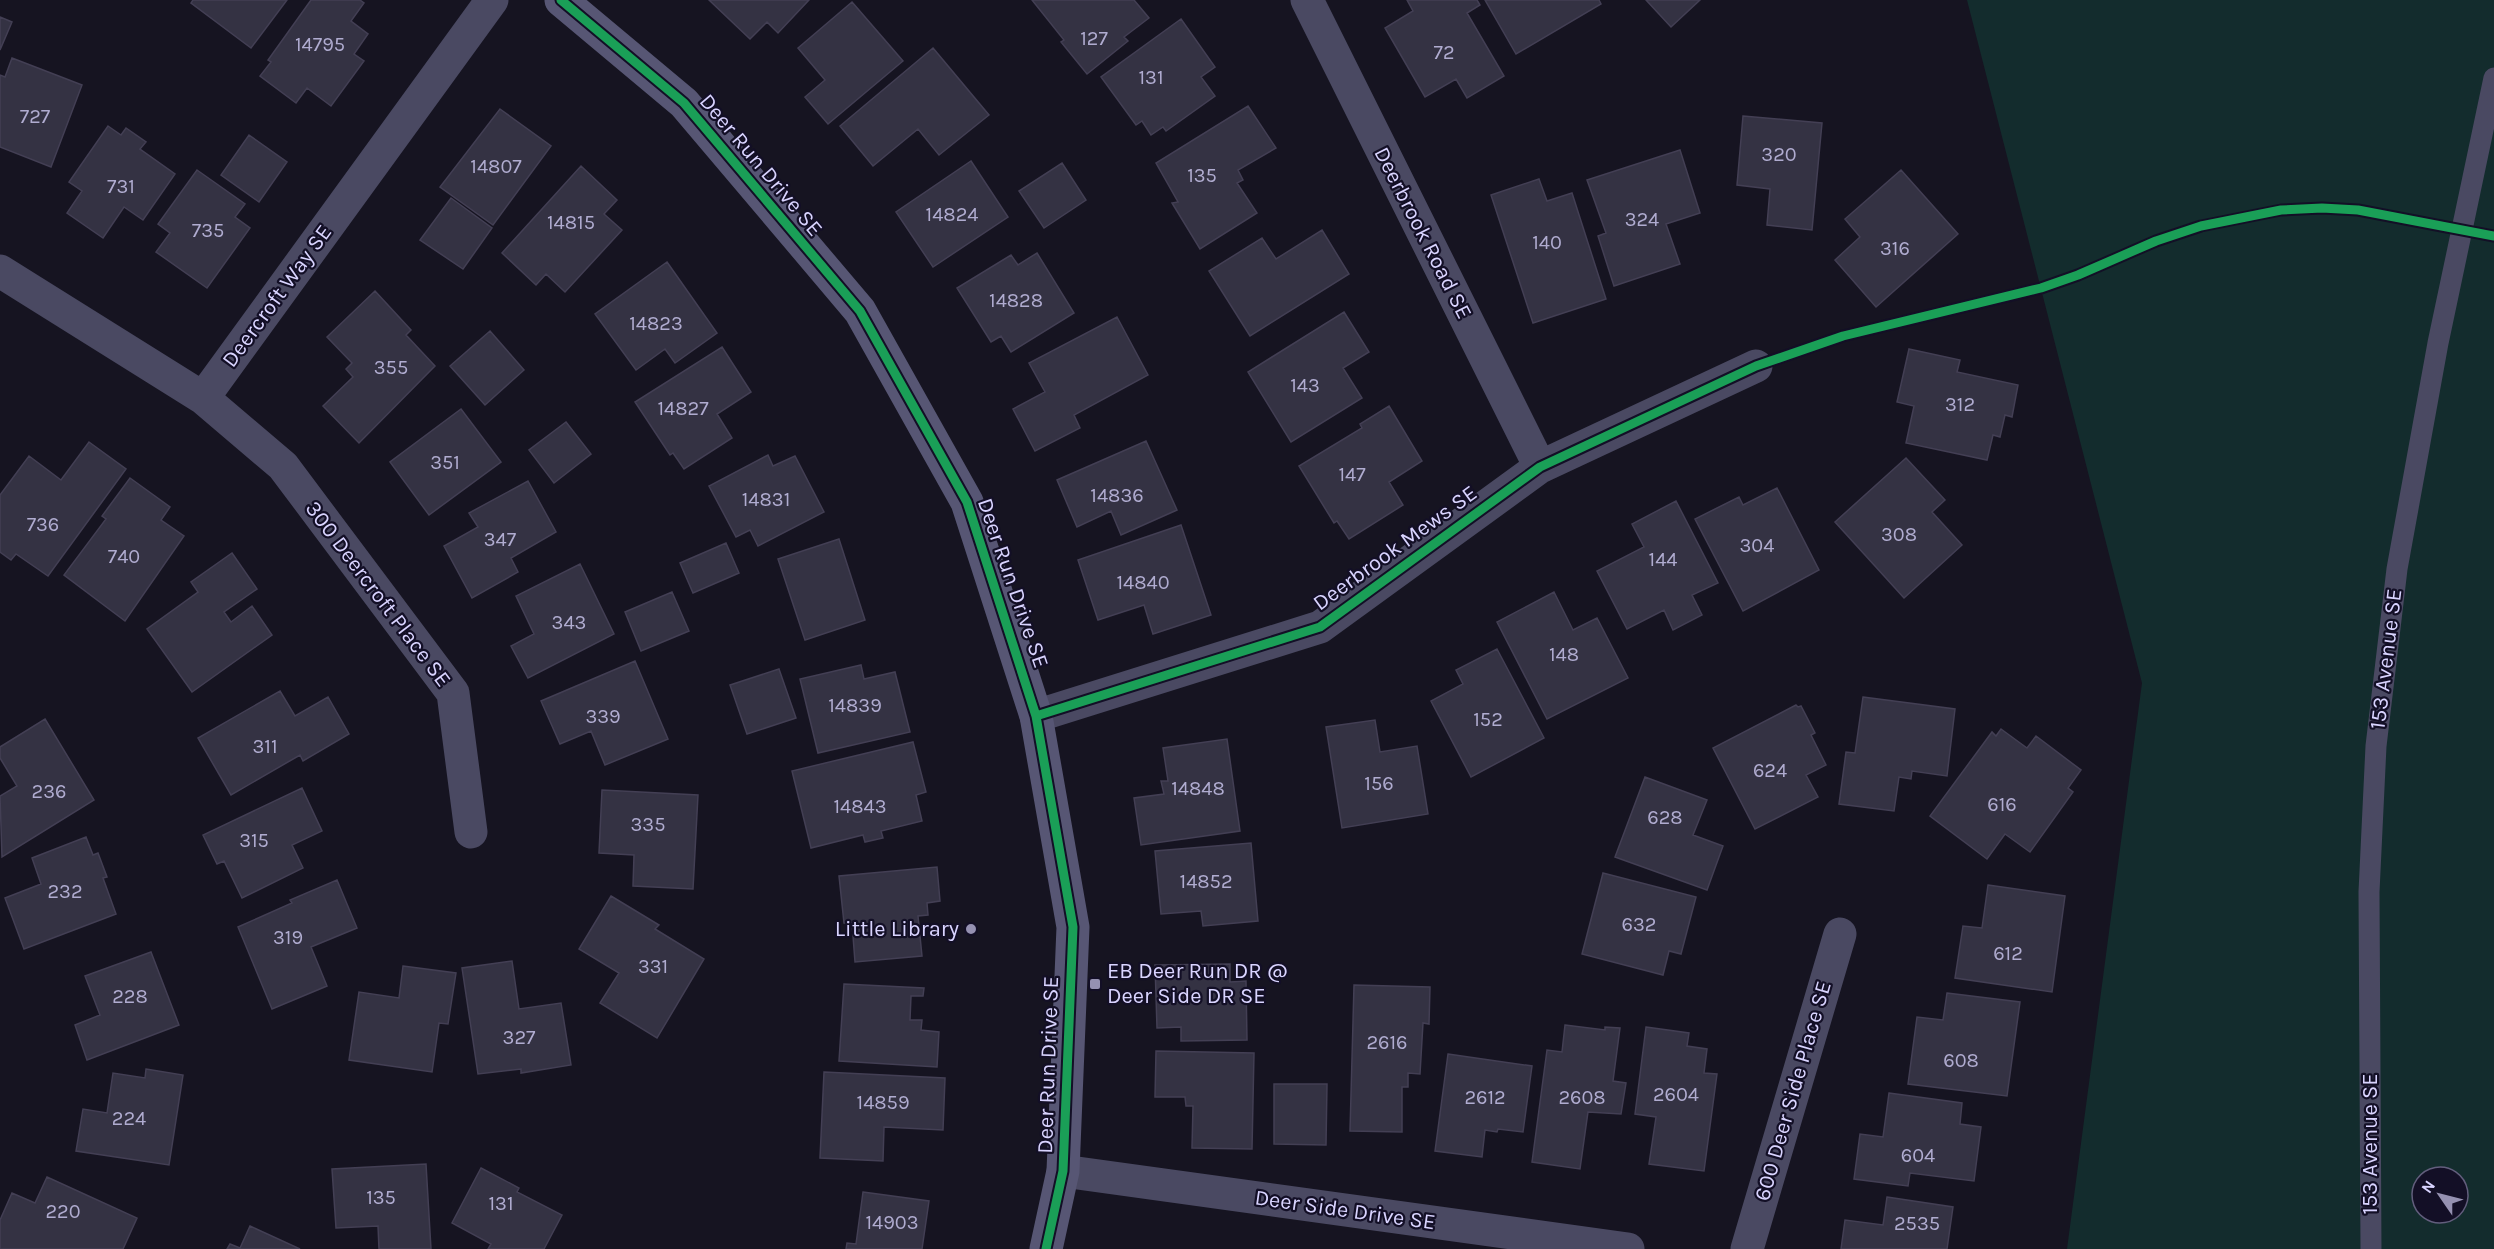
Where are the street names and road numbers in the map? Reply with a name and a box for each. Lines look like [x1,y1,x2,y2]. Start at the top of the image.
street label: Deer Run Drive SE [694,89,828,241]
street label: Deerbrook Road SE [1368,143,1478,323]
street label: Deercroft Way SE [217,220,337,372]
street label: Deerbrook Mews SE [1308,480,1482,616]
street label: Deer Run Drive SE [972,495,1054,671]
street label: 300 Deercroft Place SE [300,496,456,692]
street label: 153 Avenue SE [2364,587,2408,731]
street label: Deer Run Drive SE [1032,976,1064,1154]
street label: 600 Deer Side Place SE [1749,978,1837,1204]
street label: 153 Avenue SE [2357,1073,2383,1215]
street label: Deer Side Drive SE [1253,1184,1437,1236]

